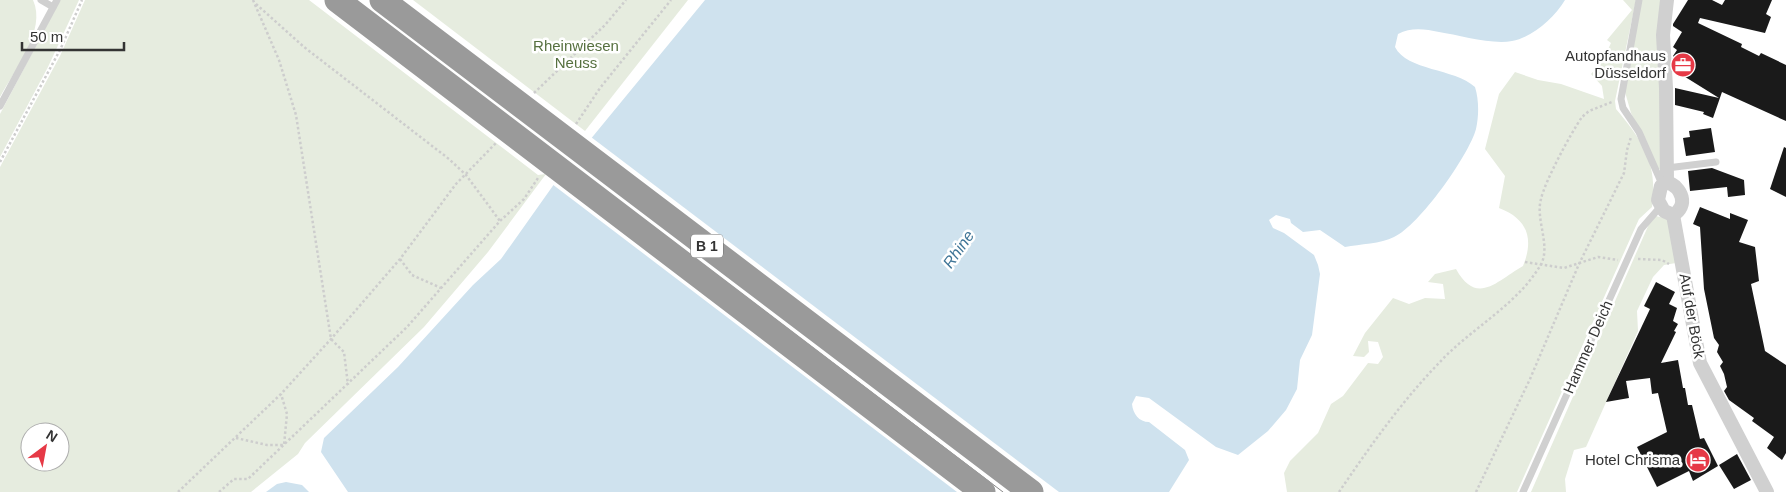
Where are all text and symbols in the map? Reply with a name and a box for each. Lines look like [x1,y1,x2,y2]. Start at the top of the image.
scale bar [22,20,125,52]
text: 50 m [30,28,63,45]
park label: Rheinwiesen Neuss [533,37,619,71]
place label: Autopfandhaus Düsseldorf [1565,47,1667,81]
office icon: Autopfandhaus Düsseldorf [1670,52,1696,78]
water label: Rhine [939,227,977,271]
road number: B 1 [691,235,723,258]
street label: Auf der Böck [1677,272,1708,360]
street label: Hammer Deich [1559,298,1616,396]
north arrow [20,422,70,472]
text: N [43,427,60,445]
hotel icon: Hotel Chrisma [1685,447,1711,473]
place label: Hotel Chrisma [1585,451,1681,468]

